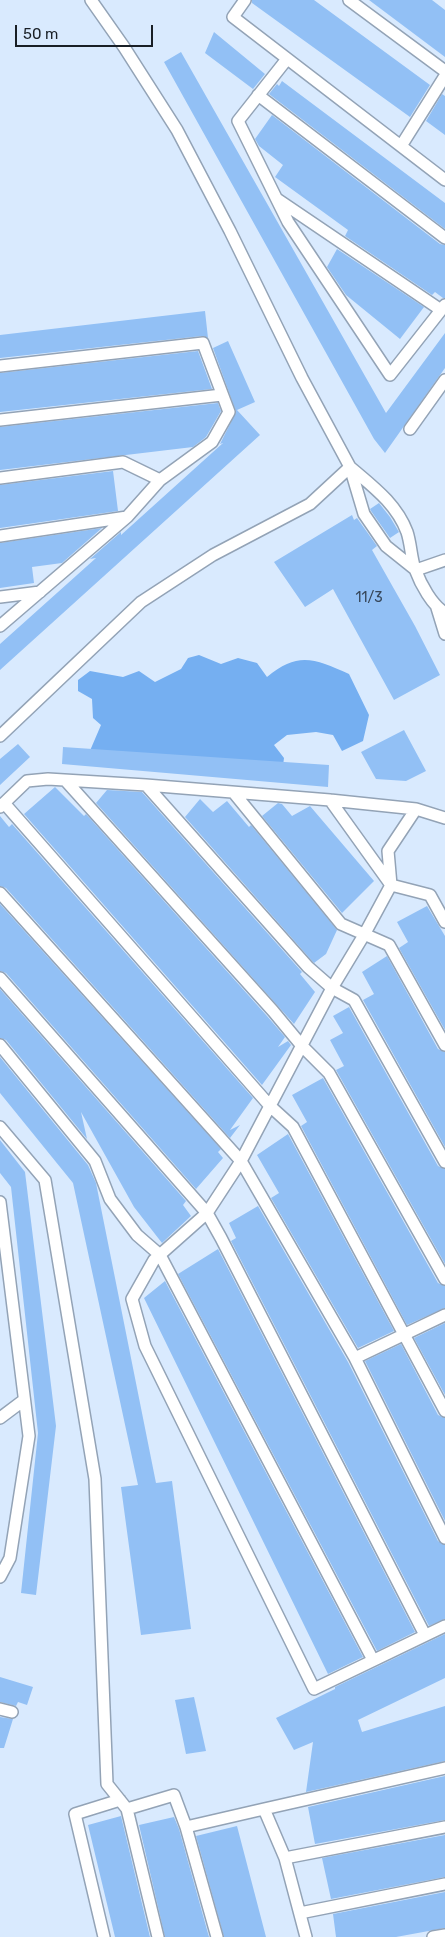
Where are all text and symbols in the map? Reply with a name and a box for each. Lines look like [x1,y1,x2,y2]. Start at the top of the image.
scale bar [18,15,155,47]
text: 50 m [23,25,58,43]
house number: 11/3 [355,590,383,606]

